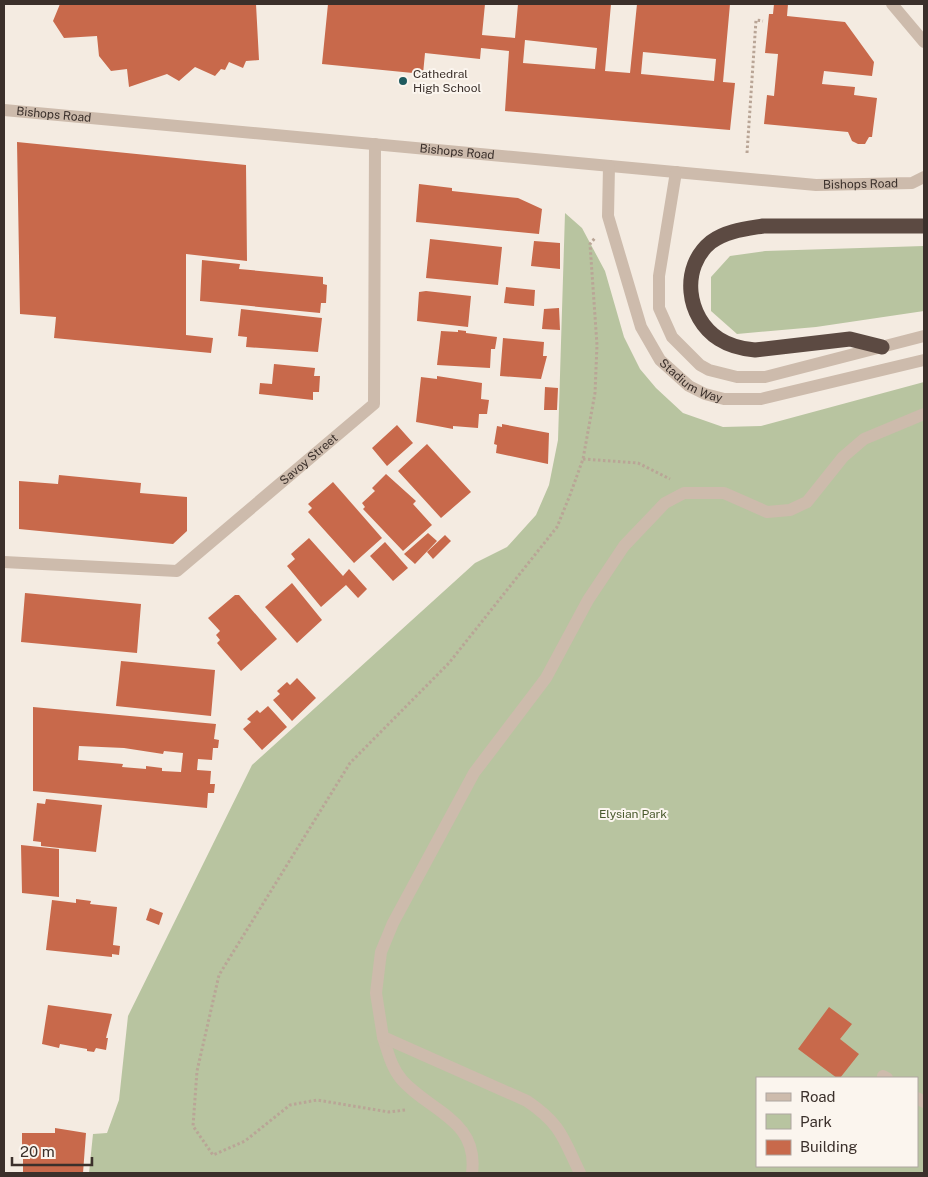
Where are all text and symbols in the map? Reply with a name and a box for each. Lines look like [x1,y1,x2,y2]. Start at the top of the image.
place label: Cathedral High School [413,67,481,95]
marker: Cathedral High School [397,75,409,87]
street label: Bishops Road [16,104,92,125]
street label: Bishops Road [419,141,495,162]
street label: Bishops Road [823,176,898,192]
street label: Stadium Way [656,356,725,405]
street label: Savoy Street [277,431,341,488]
park label: Elysian Park [599,807,667,821]
legend [756,1077,918,1167]
text: Road [800,1088,836,1105]
text: Park [800,1113,832,1130]
scale bar [12,1134,92,1166]
text: Building [800,1138,858,1155]
text: 20 m [20,1143,55,1160]

